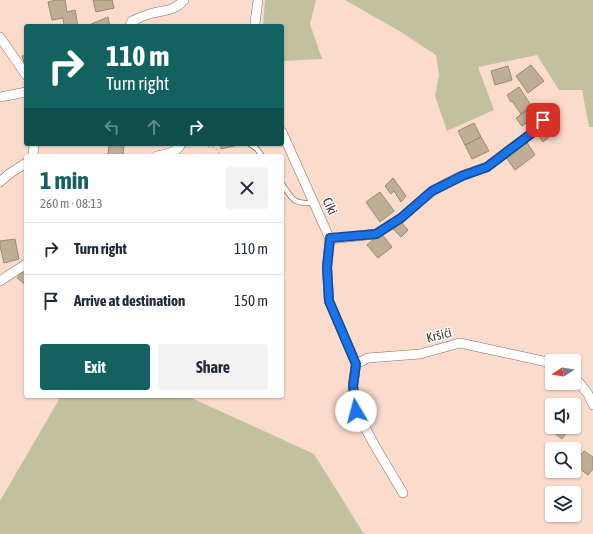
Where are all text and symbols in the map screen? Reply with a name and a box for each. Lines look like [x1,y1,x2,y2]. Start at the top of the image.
icon: right [40,40,92,92]
text: 110 m [106,40,169,72]
text: Turn right [106,73,169,94]
pin [526,103,560,137]
icon: arrive [532,109,554,131]
icon: left [101,116,123,138]
icon: ahead [143,116,165,138]
icon: right [185,116,207,138]
text: 1 min [40,167,89,194]
button: close [226,167,268,209]
street label: Ciki [320,195,340,217]
text: 260 m · 08:13 [40,196,103,211]
icon: right [40,238,62,260]
text: Turn right [74,240,127,257]
text: 110 m [234,240,268,257]
icon: arrive [40,290,62,312]
text: Arrive at destination [74,292,185,309]
text: 150 m [234,292,268,309]
street label: Kršići [425,325,453,345]
button: Exit [40,344,150,390]
button: Share [158,344,268,390]
north arrow [545,354,581,390]
map controls [545,354,581,522]
position arrow [335,390,377,432]
button: sound [545,398,581,434]
button: search [545,442,581,478]
button: layers [545,486,581,522]

